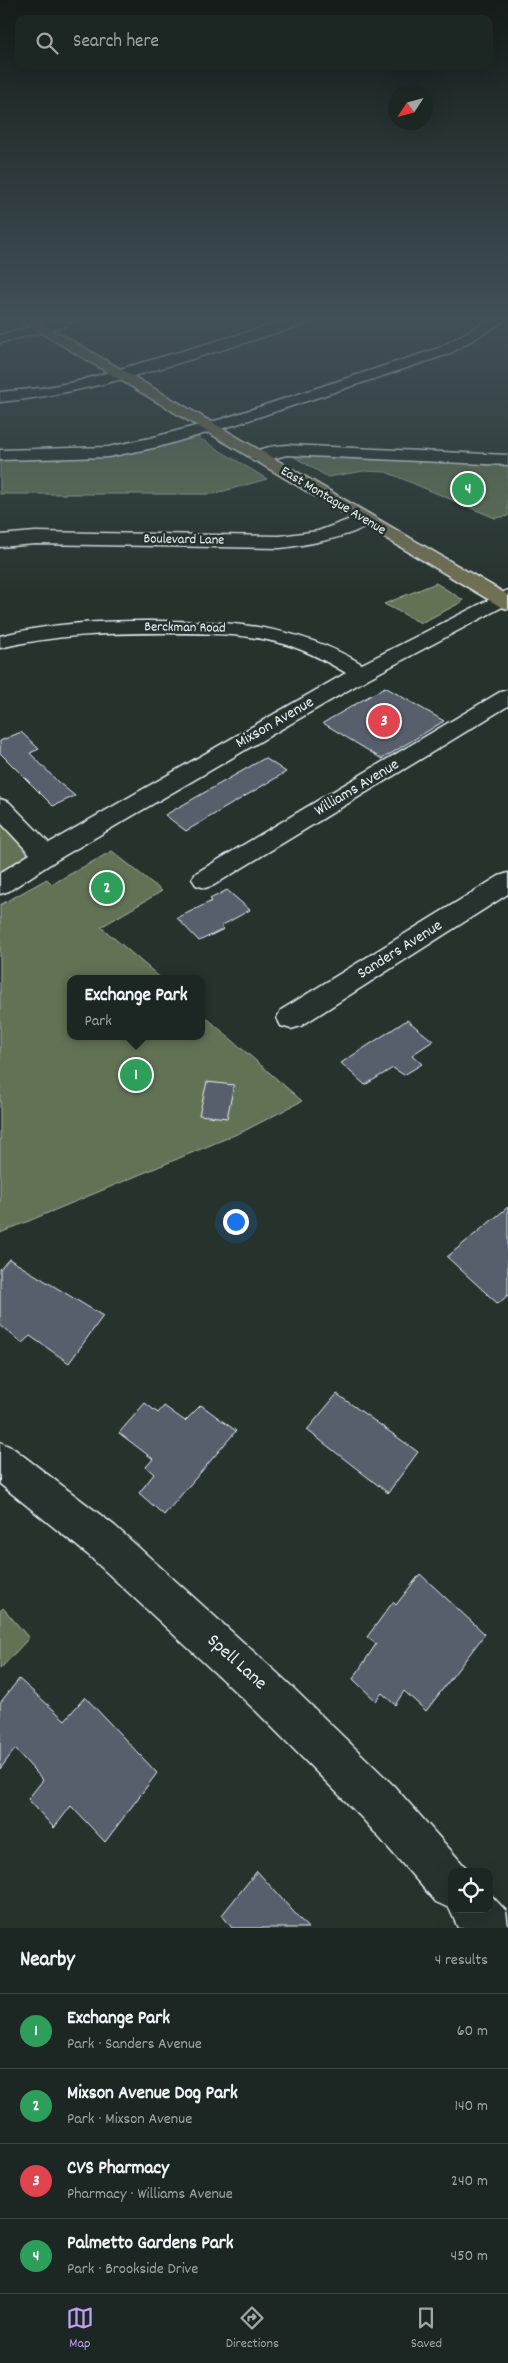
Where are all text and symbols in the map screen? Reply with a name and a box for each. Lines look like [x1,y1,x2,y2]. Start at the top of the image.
search box [15,15,493,70]
icon: search [33,29,61,57]
text: Search here [73,29,159,56]
north arrow [388,85,433,130]
street label: East Montague Avenue [277,462,389,540]
pin: 4 [452,470,484,508]
street label: Boulevard Lane [143,529,225,551]
street label: Berckman Road [144,617,226,639]
street label: Mixson Avenue [232,691,318,755]
pin: 3 [368,702,400,740]
street label: Williams Avenue [310,754,404,822]
pin: 2 [91,869,123,907]
street label: Sanders Avenue [353,915,447,985]
popup [67,975,205,1040]
text: Exchange Park [84,983,188,1010]
text: Park [84,1010,112,1033]
pin: 1 [120,1056,152,1094]
your location [223,1209,249,1235]
street label: Spell Lane [200,1629,272,1697]
map controls [448,1868,493,1913]
button: locate [448,1868,493,1913]
text: Nearby [20,1946,75,1976]
text: 4 results [435,1949,488,1972]
text: Exchange Park [67,2006,170,2033]
text: 1 [34,2020,38,2043]
text: 60 m [457,2020,488,2043]
text: Park · Sanders Avenue [67,2033,202,2056]
text: Mixson Avenue Dog Park [67,2081,238,2108]
text: 2 [33,2095,40,2118]
text: 140 m [454,2095,488,2118]
text: Park · Mixson Avenue [67,2108,192,2131]
text: CVS Pharmacy [67,2156,169,2183]
text: 3 [32,2170,40,2193]
text: 240 m [451,2170,488,2193]
text: Pharmacy · Williams Avenue [67,2183,233,2206]
text: Palmetto Gardens Park [67,2231,234,2258]
text: 4 [33,2245,39,2268]
text: 450 m [451,2245,488,2268]
text: Park · Brookside Drive [67,2258,198,2281]
tab: Map [66,2304,94,2354]
tab: Directions [226,2304,279,2354]
tab: Saved [411,2304,442,2354]

